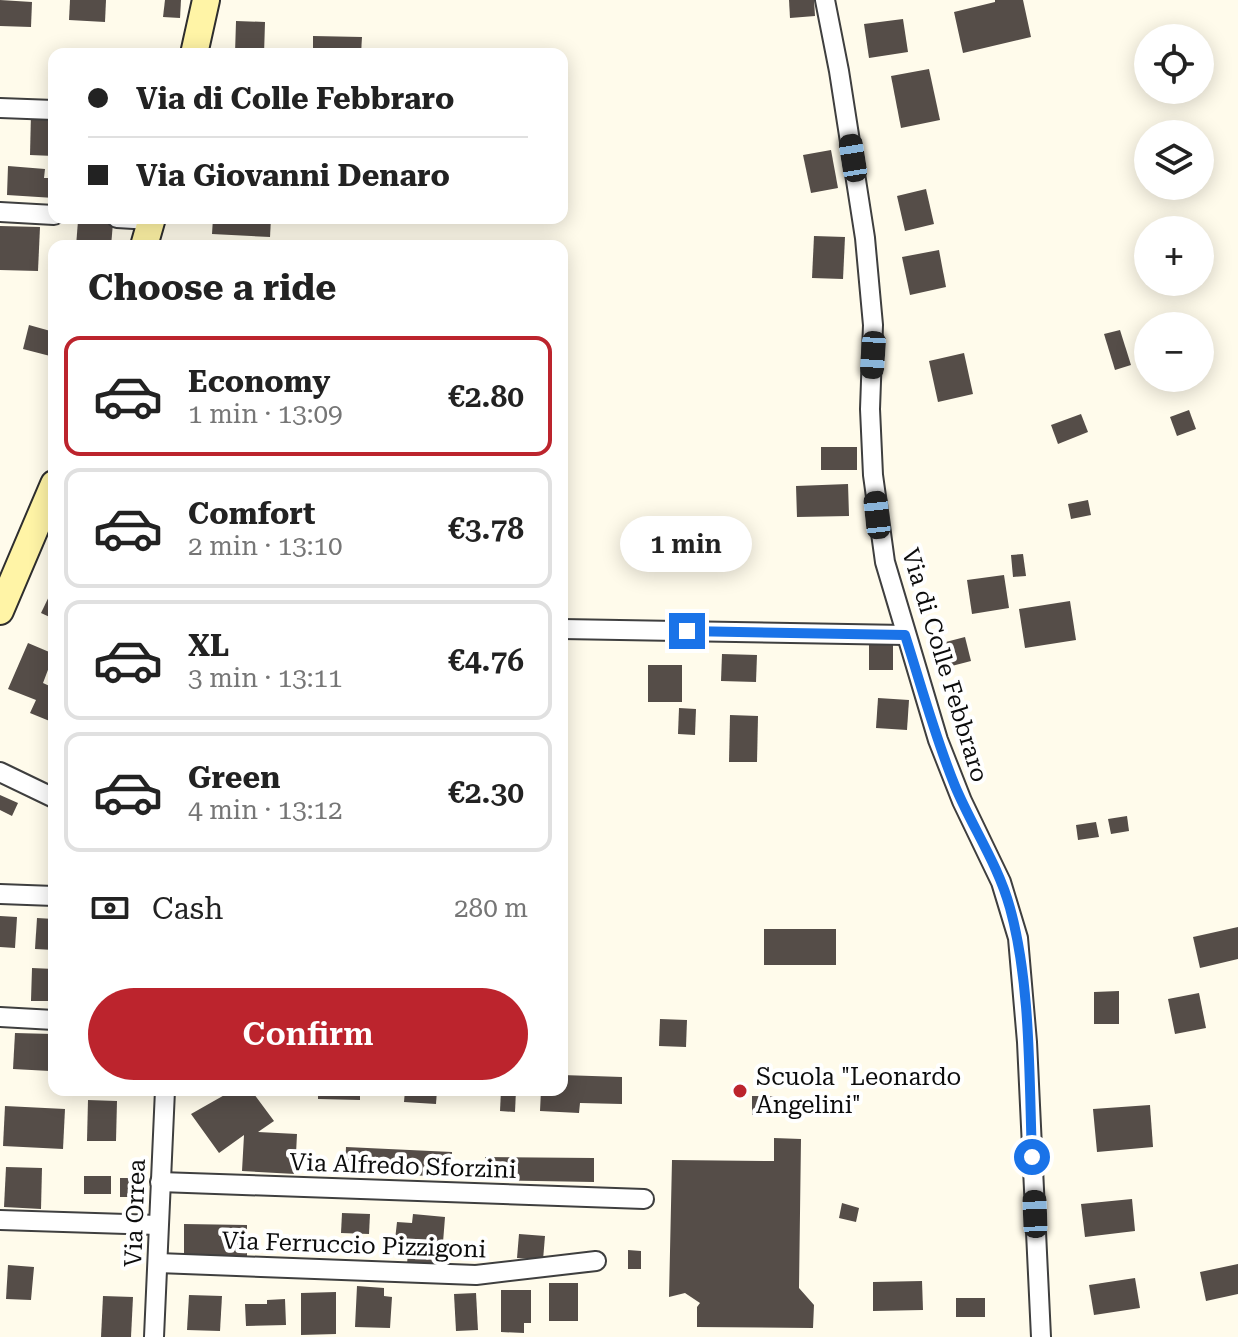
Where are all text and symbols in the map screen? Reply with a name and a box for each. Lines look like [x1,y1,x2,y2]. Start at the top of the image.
map controls [1134,24,1214,392]
button: locate [1134,24,1214,104]
text: Via di Colle Febbraro [136,81,454,116]
button: layers [1134,120,1214,200]
car [837,132,869,184]
text: Via Giovanni Denaro [136,158,450,193]
button: + [1134,216,1214,296]
text: Choose a ride [88,267,336,309]
button: − [1134,312,1214,392]
car [859,330,887,380]
icon: car [92,360,164,432]
text: Economy [188,364,330,399]
text: €2.80 [448,379,524,414]
text: 1 min · 13:09 [188,399,343,429]
car [863,490,891,540]
icon: car [92,492,164,564]
text: Comfort [188,496,315,531]
text: €3.78 [448,511,524,546]
callout: 1 min [621,515,753,571]
text: 1 min [650,529,722,559]
text: 2 min · 13:10 [188,531,343,561]
street label: Via di Colle Febbraro [896,545,994,785]
route end [669,613,705,649]
icon: car [92,624,164,696]
text: XL [188,628,229,663]
text: €4.76 [448,643,524,678]
text: 3 min · 13:11 [188,663,343,693]
icon: car [92,756,164,828]
text: Green [188,760,280,795]
text: €2.30 [448,775,524,810]
text: 4 min · 13:12 [188,795,343,825]
icon: cash [88,886,132,930]
text: Cash [152,891,223,926]
text: 280 m [454,893,528,923]
button: Confirm [88,988,528,1080]
place label: Scuola "Leonardo Angelini" [756,1063,961,1119]
marker: Scuola "Leonardo Angelini" [731,1082,749,1100]
route start [1014,1139,1050,1175]
street label: Via Alfredo Sforzini [289,1148,517,1184]
street label: Via Orrea [119,1158,151,1268]
car [1022,1190,1048,1238]
street label: Via Ferruccio Pizzigoni [221,1226,487,1264]

